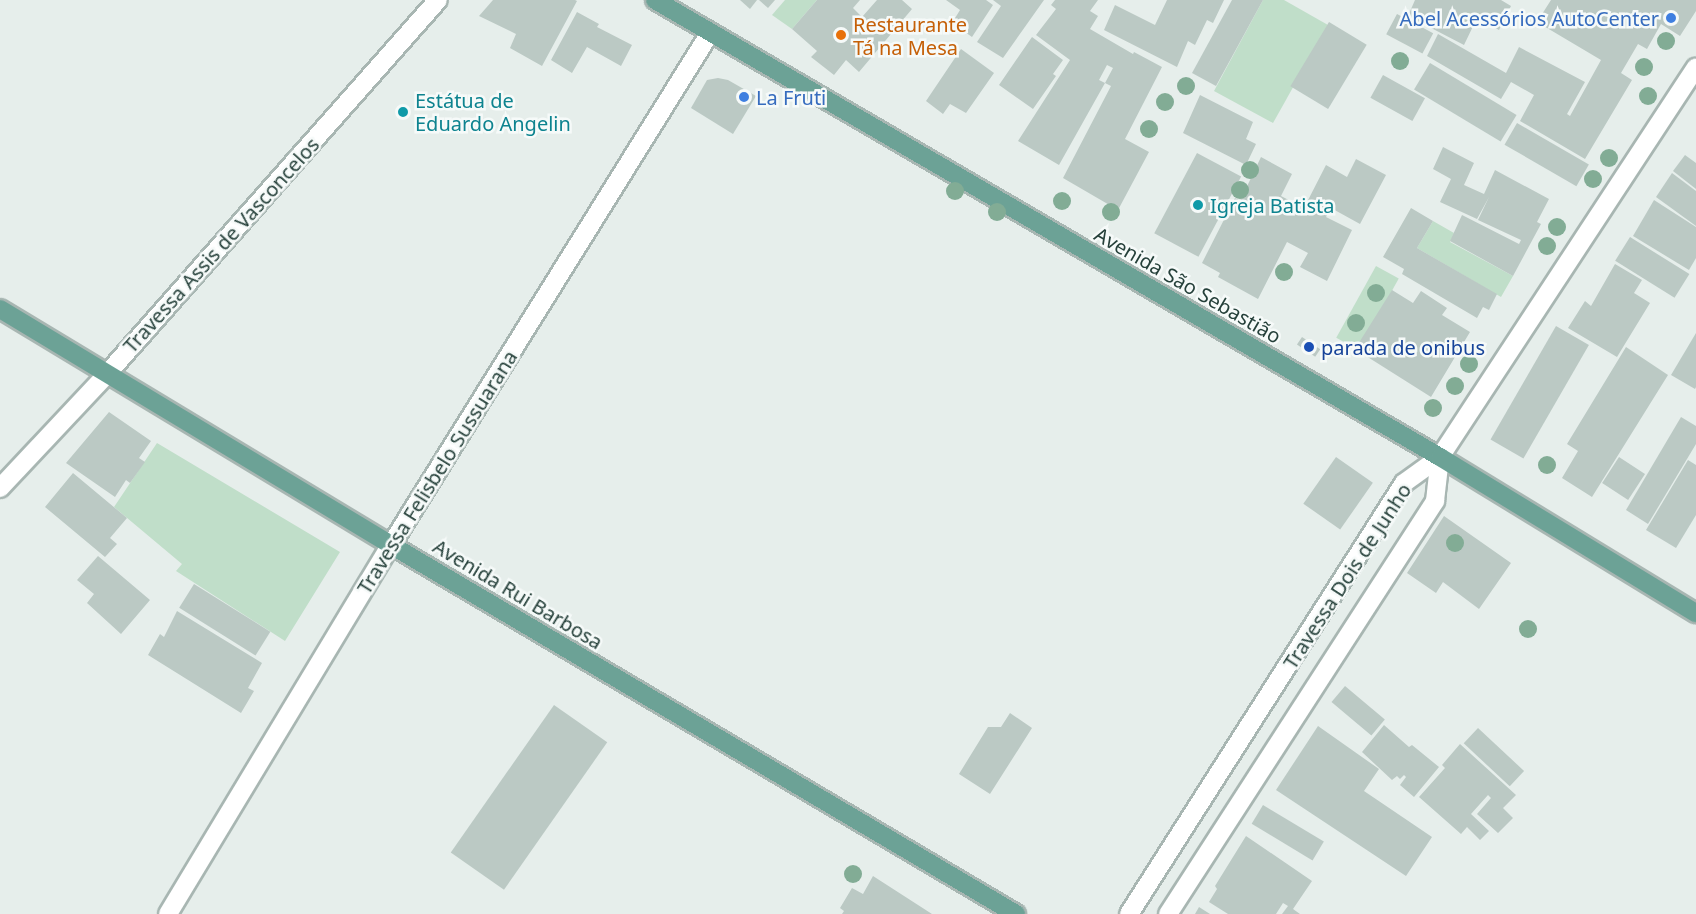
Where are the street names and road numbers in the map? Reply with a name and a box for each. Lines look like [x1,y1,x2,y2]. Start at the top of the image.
street label: Travessa Assis de Vasconcelos [118,133,324,357]
street label: Avenida São Sebastião [1091,222,1285,348]
street label: Travessa Felisbelo Sussuarana [352,346,522,598]
street label: Travessa Dois de Junho [1278,479,1416,673]
street label: Avenida Rui Barbosa [429,534,607,654]

